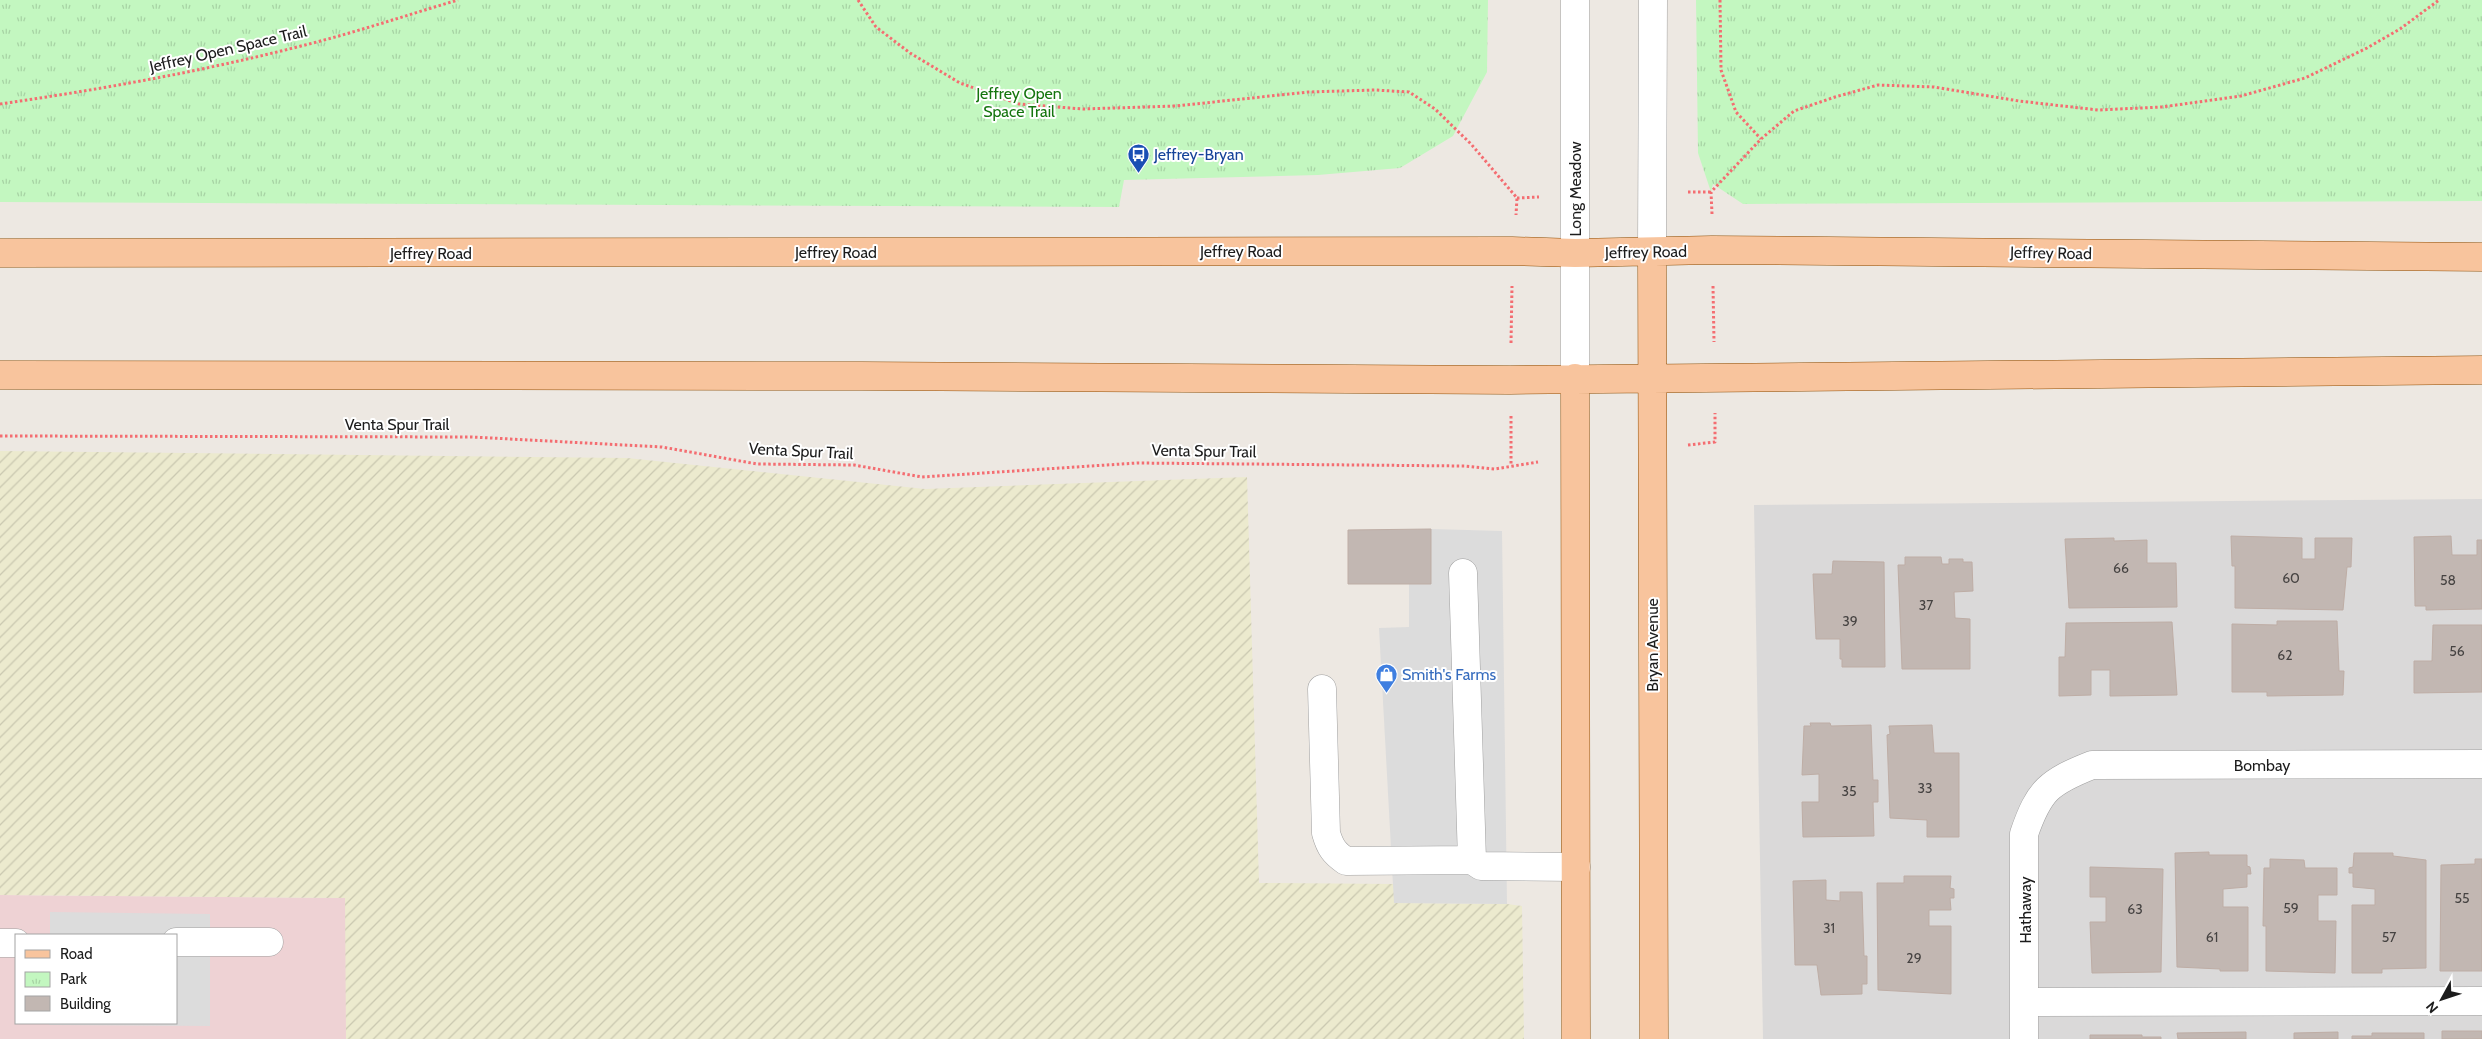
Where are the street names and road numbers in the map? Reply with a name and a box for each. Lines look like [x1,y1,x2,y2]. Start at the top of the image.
street label: Jeffrey Open Space Trail [147,22,309,77]
street label: Long Meadow [1566,141,1585,237]
street label: Jeffrey Road [1199,242,1282,261]
street label: Jeffrey Road [1604,242,1687,262]
street label: Jeffrey Road [794,243,877,262]
street label: Jeffrey Road [2009,243,2092,263]
street label: Jeffrey Road [389,244,472,263]
street label: Venta Spur Trail [345,415,450,434]
street label: Venta Spur Trail [748,439,854,463]
street label: Venta Spur Trail [1152,441,1257,461]
street label: Bryan Avenue [1643,598,1662,692]
street label: Bombay [2234,756,2290,775]
street label: Hathaway [2016,876,2035,944]

